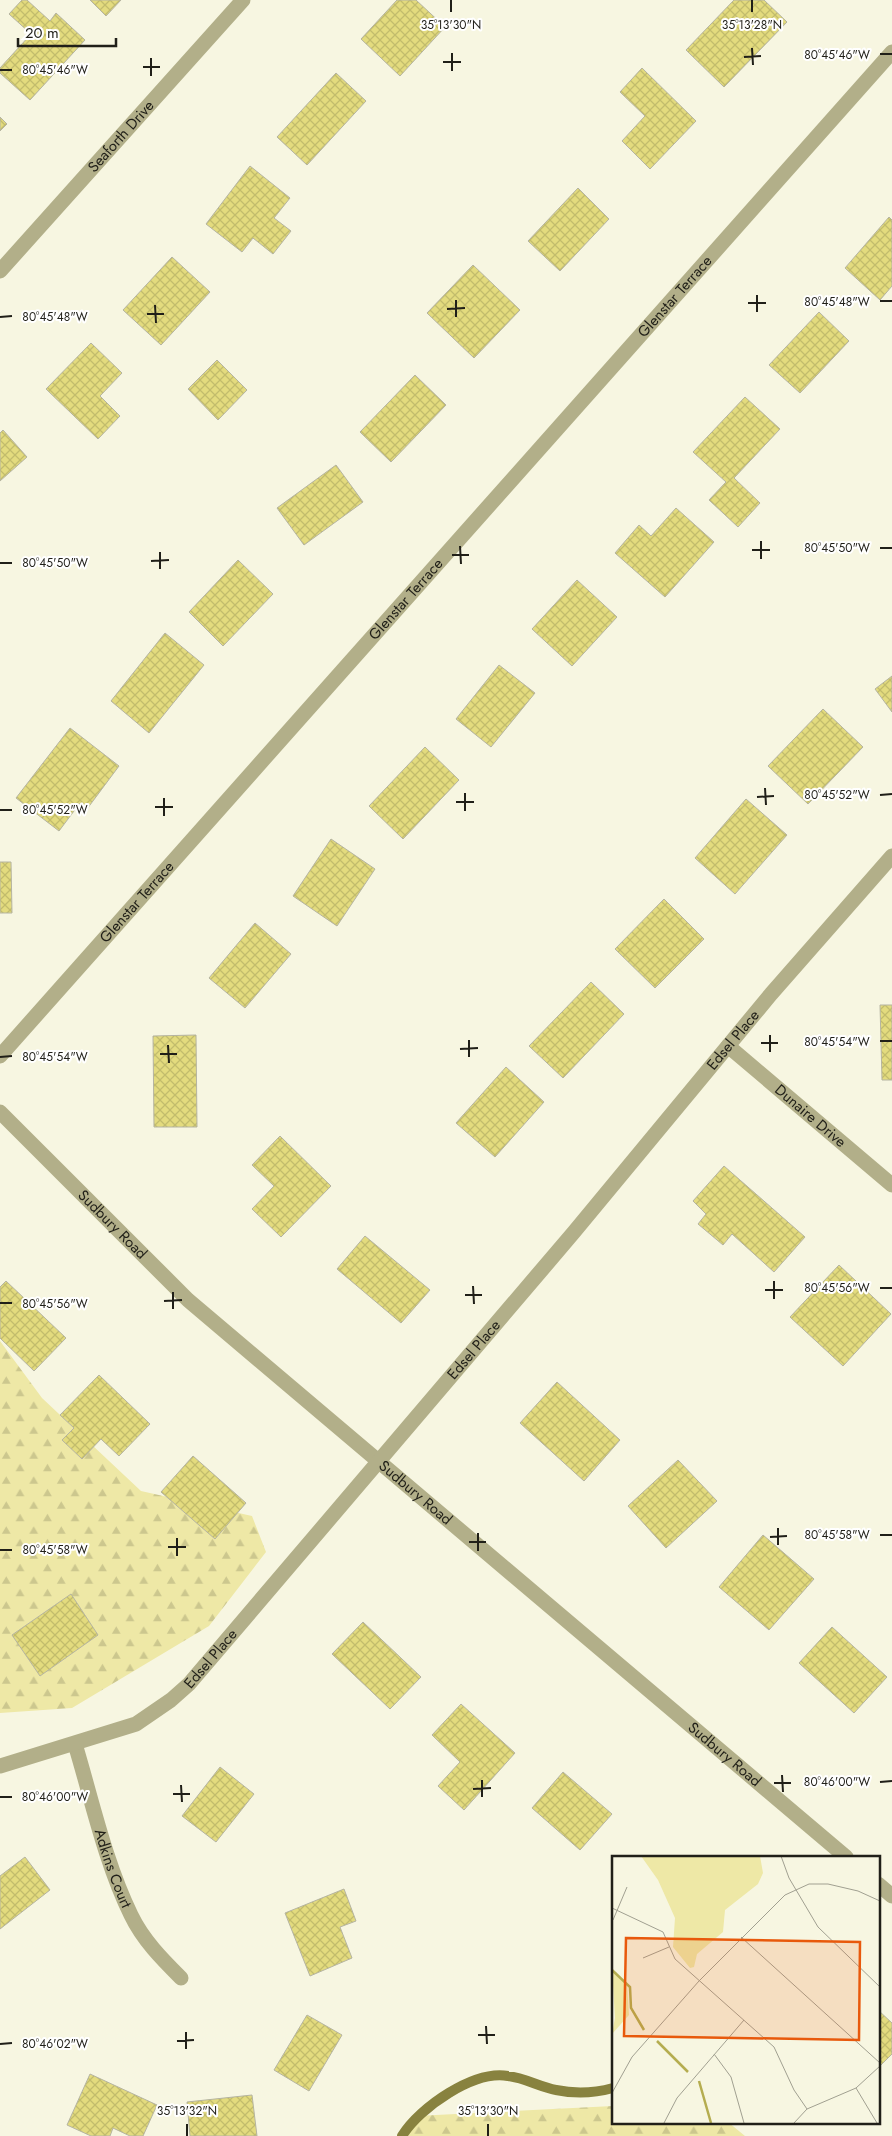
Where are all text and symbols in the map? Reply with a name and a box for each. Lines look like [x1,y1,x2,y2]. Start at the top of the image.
scale bar [18,15,115,47]
text: 35°13'30"N [421,16,481,34]
text: 35°13'28"N [722,16,782,34]
text: 20 m [25,22,59,44]
text: 80°45'46"W [804,46,870,64]
text: 80°45'46"W [22,61,88,79]
street label: Seaforth Drive [83,95,159,177]
street label: Glenstar Terrace [632,250,717,342]
text: 80°45'48"W [804,293,870,311]
text: 80°45'48"W [22,308,88,326]
text: 80°45'50"W [804,539,870,557]
street label: Glenstar Terrace [363,553,448,645]
text: 80°45'50"W [22,554,88,572]
text: 80°45'52"W [804,786,870,804]
text: 80°45'52"W [22,801,88,819]
street label: Glenstar Terrace [94,856,179,948]
street label: Edsel Place [701,1005,765,1075]
text: 80°45'54"W [804,1033,870,1051]
text: 80°45'54"W [22,1048,88,1066]
street label: Dunaire Drive [770,1079,851,1153]
street label: Sudbury Road [73,1185,152,1264]
text: 80°45'56"W [804,1279,870,1297]
text: 80°45'56"W [22,1295,88,1313]
street label: Edsel Place [442,1315,506,1384]
street label: Sudbury Road [374,1455,457,1530]
text: 80°45'58"W [804,1526,870,1544]
text: 80°45'58"W [22,1541,88,1559]
street label: Edsel Place [179,1624,243,1693]
street label: Sudbury Road [683,1717,766,1792]
text: 80°46'00"W [804,1773,870,1791]
text: 80°46'00"W [22,1788,88,1806]
street label: Adkins Court [89,1826,137,1912]
inset map [612,1856,880,2124]
text: 80°46'02"W [22,2035,88,2053]
text: 35°13'32"N [157,2102,217,2120]
text: 35°13'30"N [458,2102,518,2120]

